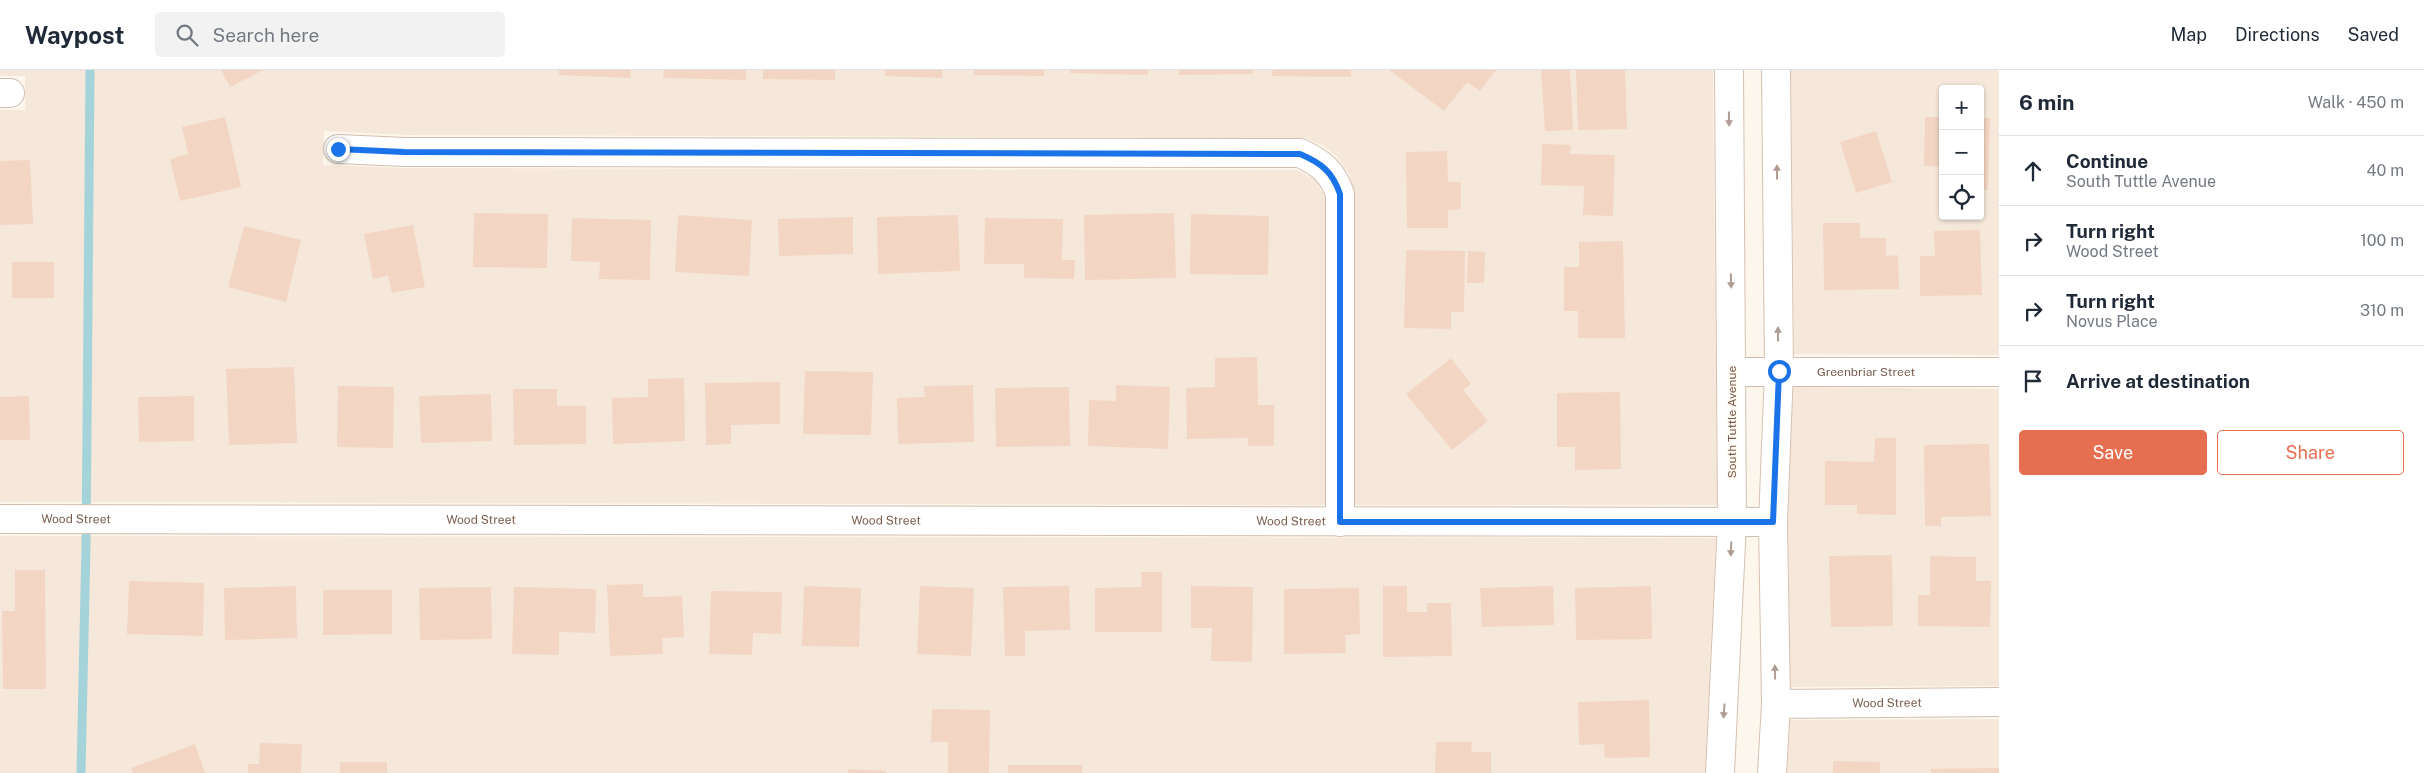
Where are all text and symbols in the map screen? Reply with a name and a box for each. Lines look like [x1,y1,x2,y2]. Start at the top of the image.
search box [155,12,505,57]
text: Waypost [25,21,125,49]
icon: search [173,21,201,49]
text: Search here [213,24,319,46]
text: Map [2170,24,2207,45]
text: Directions [2235,24,2320,45]
text: Saved [2348,24,2399,45]
map controls [1939,85,1984,220]
button: + [1939,85,1984,130]
text: 6 min [2019,90,2075,115]
text: Walk · 450 m [2308,93,2404,112]
one-way arrow [1725,111,1733,127]
button: − [1939,130,1984,175]
route end [327,138,350,161]
text: Continue [2066,150,2148,172]
icon: ahead [2019,157,2047,185]
text: 40 m [2366,161,2404,180]
one-way arrow [1773,164,1781,180]
text: South Tuttle Avenue [2066,172,2216,191]
button: locate [1939,175,1984,220]
text: Turn right [2066,220,2155,242]
icon: right [2019,227,2047,255]
text: 100 m [2360,231,2404,250]
text: Wood Street [2066,242,2159,261]
one-way arrow [1727,273,1735,289]
text: Turn right [2066,290,2155,312]
icon: right [2019,297,2047,325]
text: 310 m [2360,301,2404,320]
text: Novus Place [2066,312,2158,331]
one-way arrow [1774,326,1782,342]
route start [1768,360,1791,383]
street label: South Tuttle Avenue [1725,365,1739,478]
street label: Greenbriar Street [1817,365,1915,379]
icon: arrive [2019,367,2047,395]
text: Arrive at destination [2066,370,2250,392]
button: Save [2019,430,2207,475]
button: Share [2217,430,2404,475]
street label: Wood Street [41,512,111,526]
street label: Wood Street [446,513,516,527]
street label: Wood Street [851,513,921,528]
street label: Wood Street [1256,514,1326,528]
one-way arrow [1727,541,1735,557]
one-way arrow [1771,664,1779,680]
street label: Wood Street [1852,696,1922,710]
one-way arrow [1719,703,1727,719]

